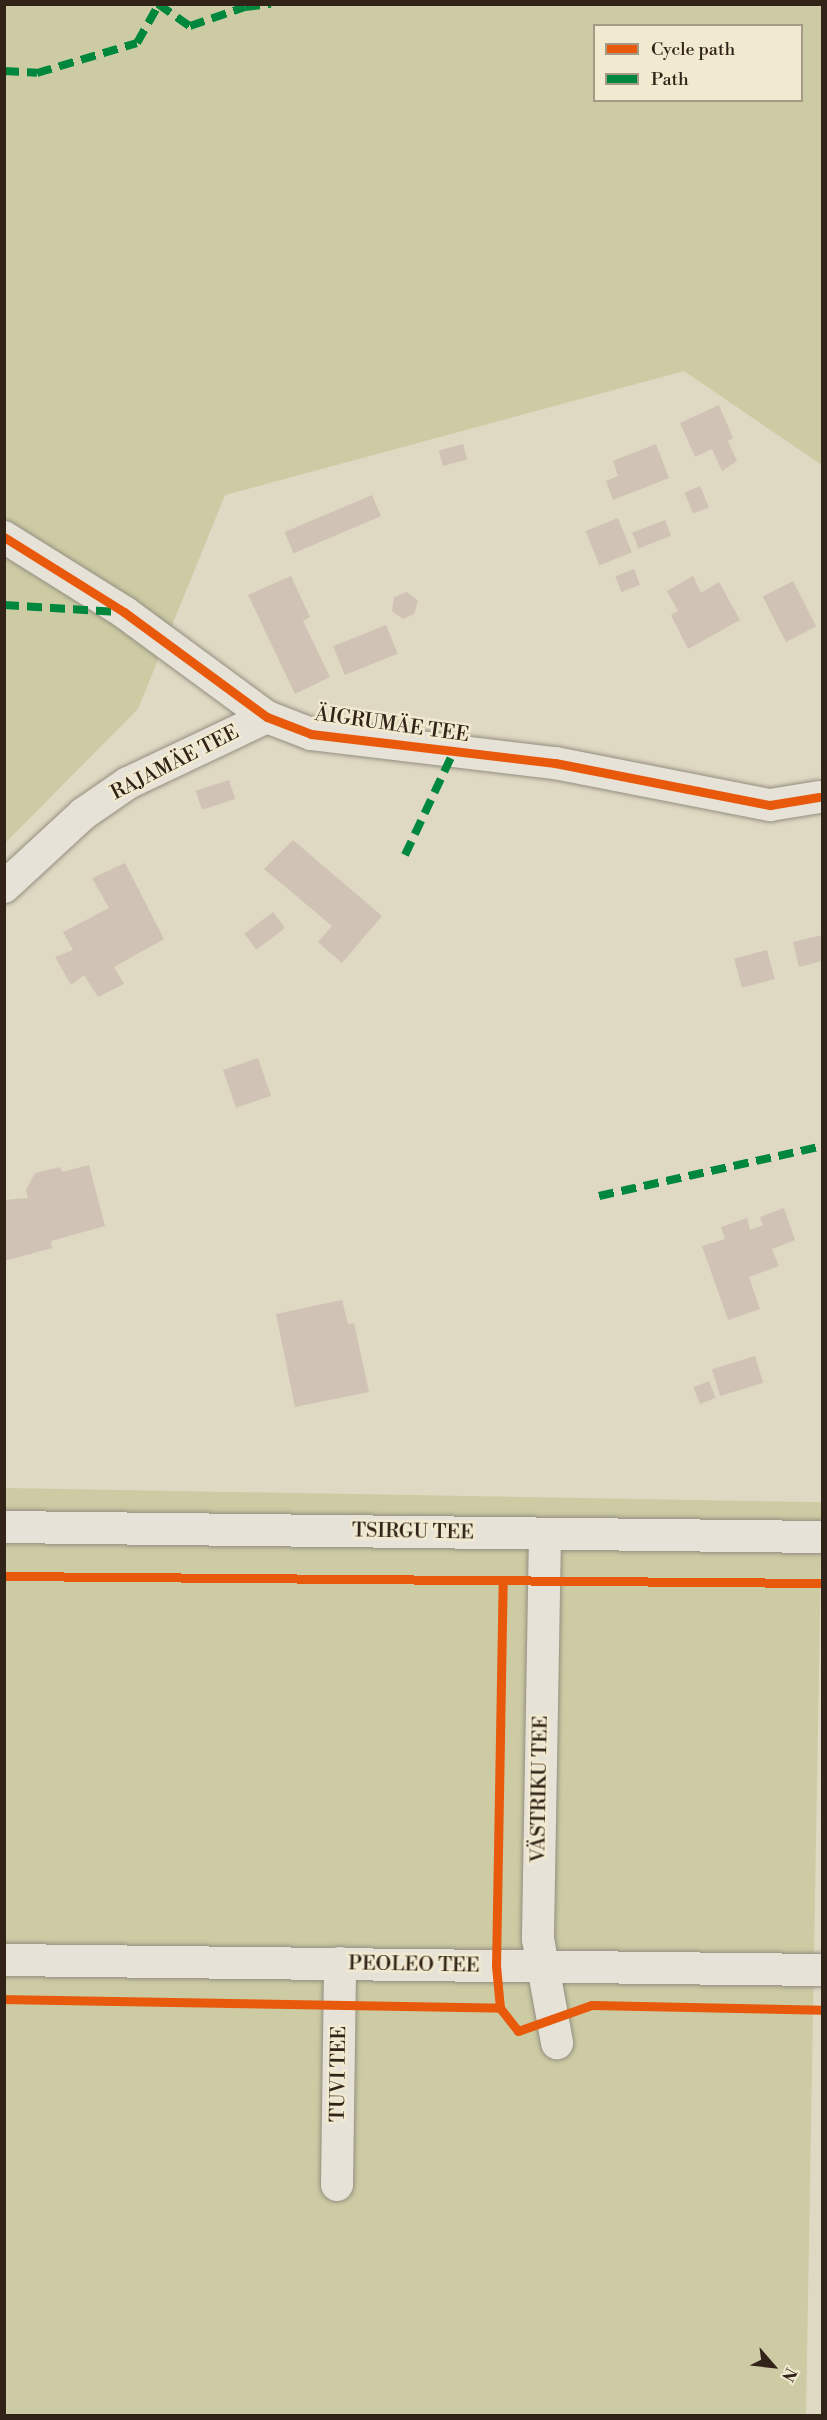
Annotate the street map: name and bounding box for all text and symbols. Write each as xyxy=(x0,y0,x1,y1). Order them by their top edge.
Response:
legend xyxy=(593,24,803,102)
text: Cycle path xyxy=(651,38,735,61)
text: Path xyxy=(651,68,689,91)
street label: ÄIGRUMÄE TEE xyxy=(313,702,471,748)
street label: RAJAMÄE TEE xyxy=(107,720,243,806)
street label: TSIRGU TEE xyxy=(352,1519,474,1545)
street label: VÄSTRIKU TEE xyxy=(527,1715,553,1863)
street label: PEOLEO TEE xyxy=(348,1952,480,1978)
street label: TUVI TEE xyxy=(326,2026,352,2122)
north arrow xyxy=(743,2336,803,2396)
text: N xyxy=(777,2364,801,2385)

